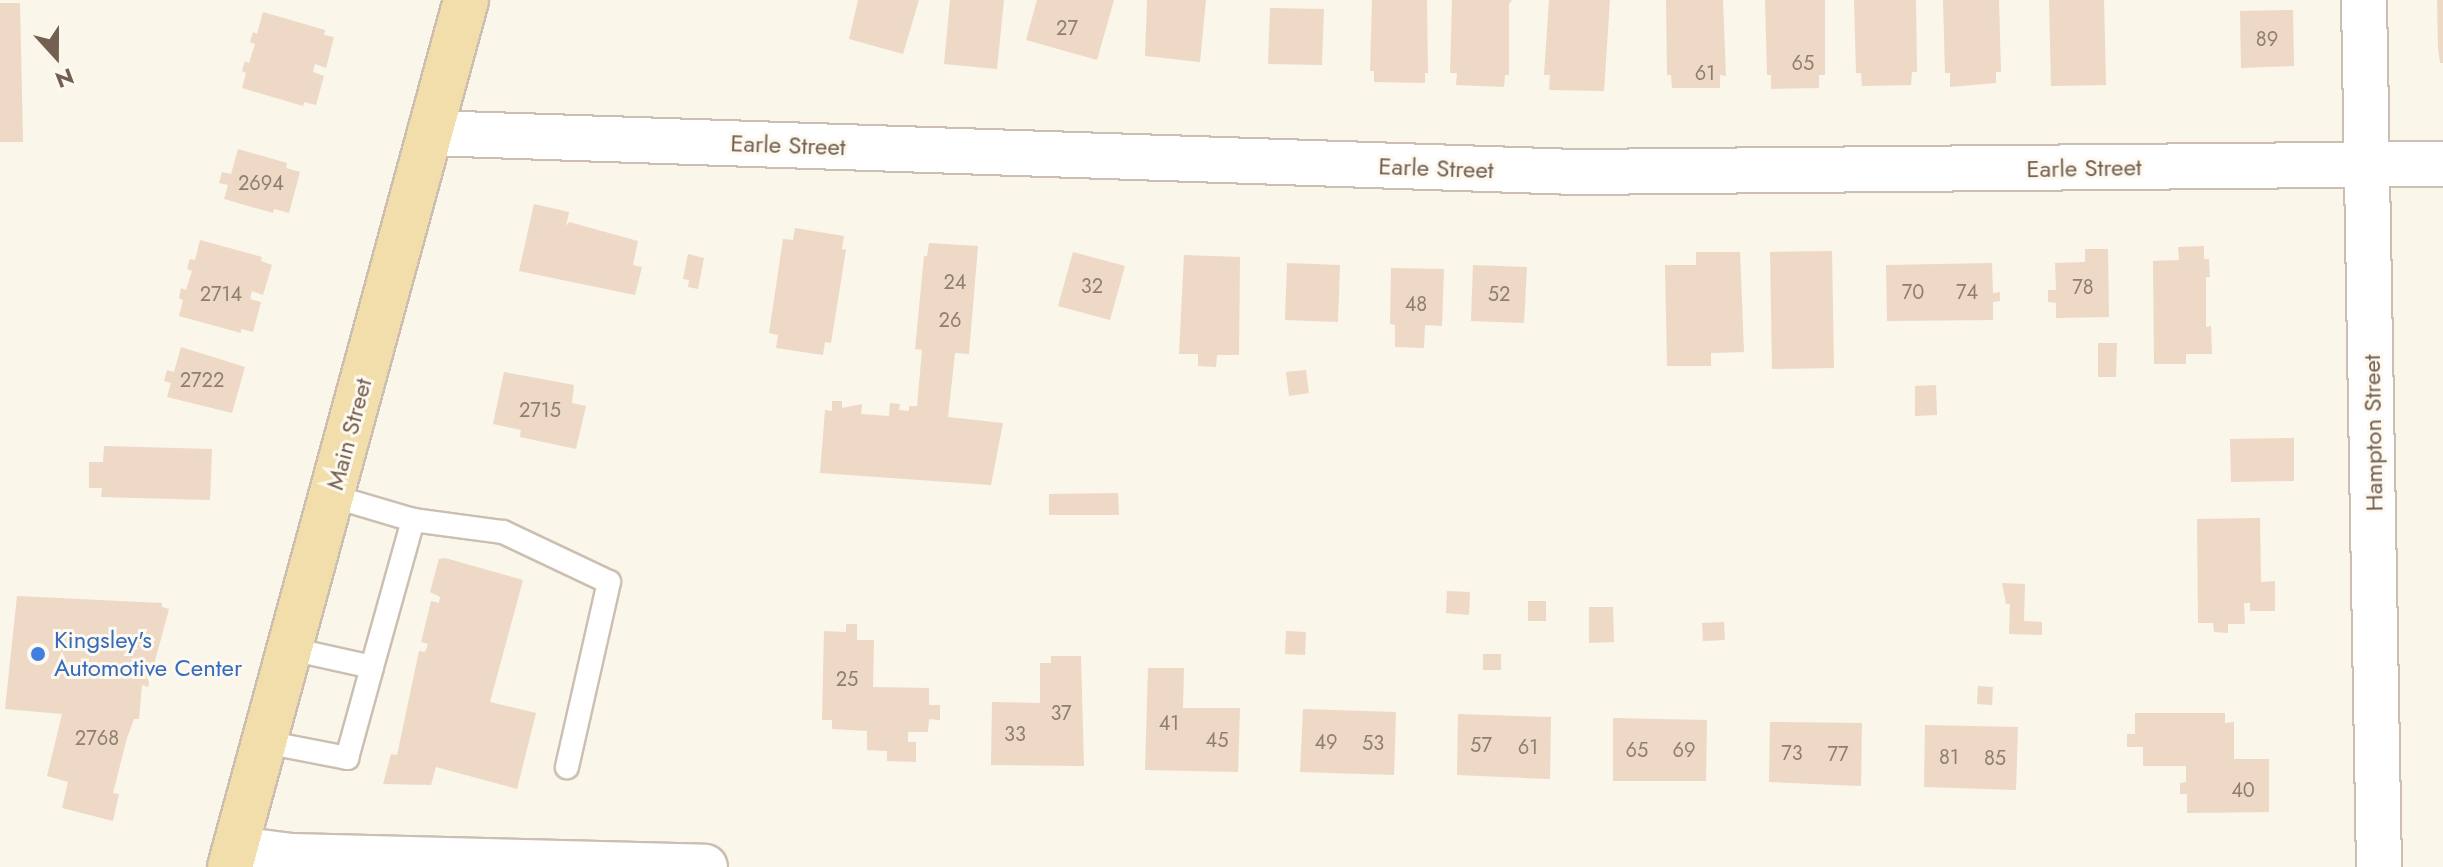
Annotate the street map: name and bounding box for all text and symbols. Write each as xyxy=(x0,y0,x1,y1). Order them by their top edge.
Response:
north arrow xyxy=(16,16,96,96)
house number: 27 xyxy=(1056,16,1078,40)
house number: 89 xyxy=(2256,27,2278,51)
house number: 65 xyxy=(1792,51,1814,75)
text: N xyxy=(51,60,78,96)
house number: 61 xyxy=(1695,61,1715,85)
street label: Earle Street xyxy=(730,129,846,161)
street label: Earle Street xyxy=(1378,152,1494,184)
street label: Earle Street xyxy=(2026,153,2142,183)
house number: 2694 xyxy=(238,171,284,195)
house number: 24 xyxy=(943,270,967,294)
house number: 32 xyxy=(1081,274,1103,298)
house number: 78 xyxy=(2072,275,2094,299)
house number: 70 xyxy=(1902,280,1924,304)
house number: 74 xyxy=(1956,280,1978,304)
house number: 2714 xyxy=(200,282,242,306)
house number: 52 xyxy=(1488,282,1510,306)
house number: 48 xyxy=(1405,292,1427,316)
house number: 26 xyxy=(939,308,961,332)
street label: Hampton Street xyxy=(2357,354,2389,512)
house number: 2722 xyxy=(180,368,224,392)
street label: Main Street xyxy=(320,375,378,493)
house number: 2715 xyxy=(519,398,561,422)
place label: Kingsley's Automotive Center xyxy=(54,626,242,682)
marker: Kingsley's Automotive Center xyxy=(29,645,47,663)
house number: 25 xyxy=(836,667,858,691)
house number: 37 xyxy=(1050,701,1072,725)
house number: 41 xyxy=(1159,711,1179,735)
house number: 33 xyxy=(1004,722,1026,746)
house number: 2768 xyxy=(75,726,119,750)
house number: 45 xyxy=(1206,728,1228,752)
house number: 49 xyxy=(1314,730,1338,754)
house number: 53 xyxy=(1362,731,1384,755)
house number: 57 xyxy=(1470,733,1492,757)
house number: 61 xyxy=(1518,735,1538,759)
house number: 65 xyxy=(1626,738,1648,762)
house number: 69 xyxy=(1672,738,1696,762)
house number: 73 xyxy=(1781,741,1803,765)
house number: 77 xyxy=(1828,742,1848,766)
house number: 81 xyxy=(1939,745,1959,769)
house number: 85 xyxy=(1984,746,2006,770)
house number: 40 xyxy=(2231,778,2255,802)

